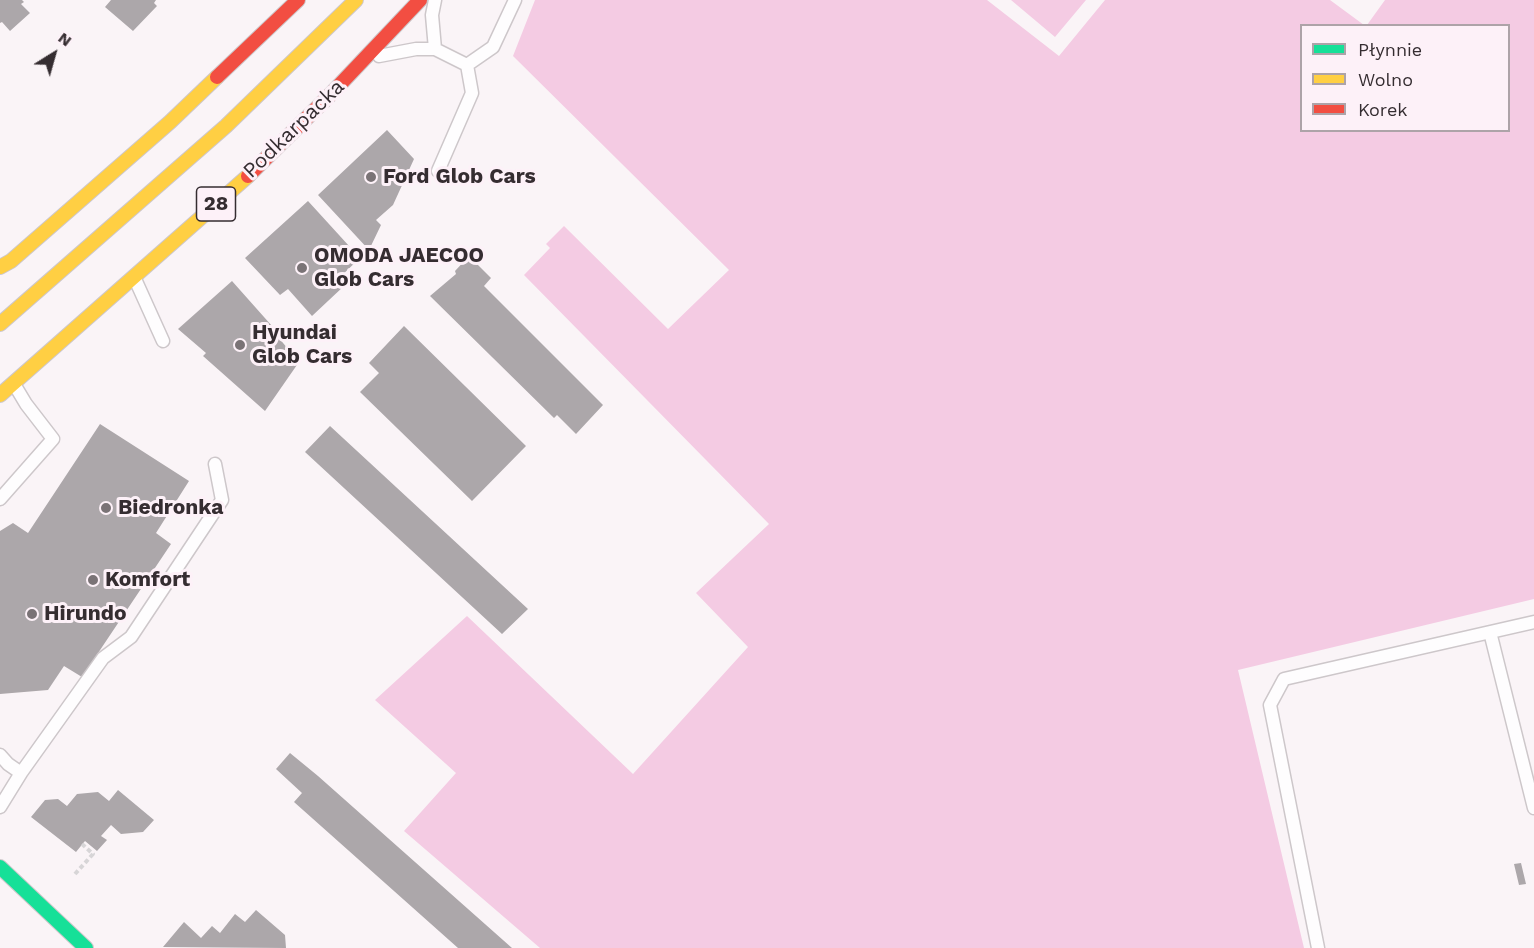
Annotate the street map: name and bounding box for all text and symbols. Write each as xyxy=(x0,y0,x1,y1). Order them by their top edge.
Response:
north arrow xyxy=(24,24,84,84)
legend xyxy=(1300,24,1510,132)
text: N xyxy=(55,28,76,50)
text: Płynnie xyxy=(1358,39,1422,60)
text: Wolno xyxy=(1358,69,1413,90)
street label: Podkarpacka xyxy=(238,74,350,184)
text: Korek xyxy=(1358,99,1408,120)
place label: Ford Glob Cars xyxy=(383,164,536,190)
marker: Ford Glob Cars xyxy=(364,170,378,184)
road number: 28 xyxy=(196,187,236,221)
place label: OMODA JAECOO Glob Cars xyxy=(314,243,484,293)
marker: OMODA JAECOO Glob Cars xyxy=(295,261,309,275)
place label: Hyundai Glob Cars xyxy=(252,320,352,370)
marker: Hyundai Glob Cars xyxy=(233,338,247,352)
place label: Biedronka xyxy=(118,495,223,521)
marker: Biedronka xyxy=(99,501,113,515)
place label: Komfort xyxy=(105,567,190,593)
marker: Komfort xyxy=(86,573,100,587)
place label: Hirundo xyxy=(44,601,126,627)
marker: Hirundo xyxy=(25,607,39,621)

